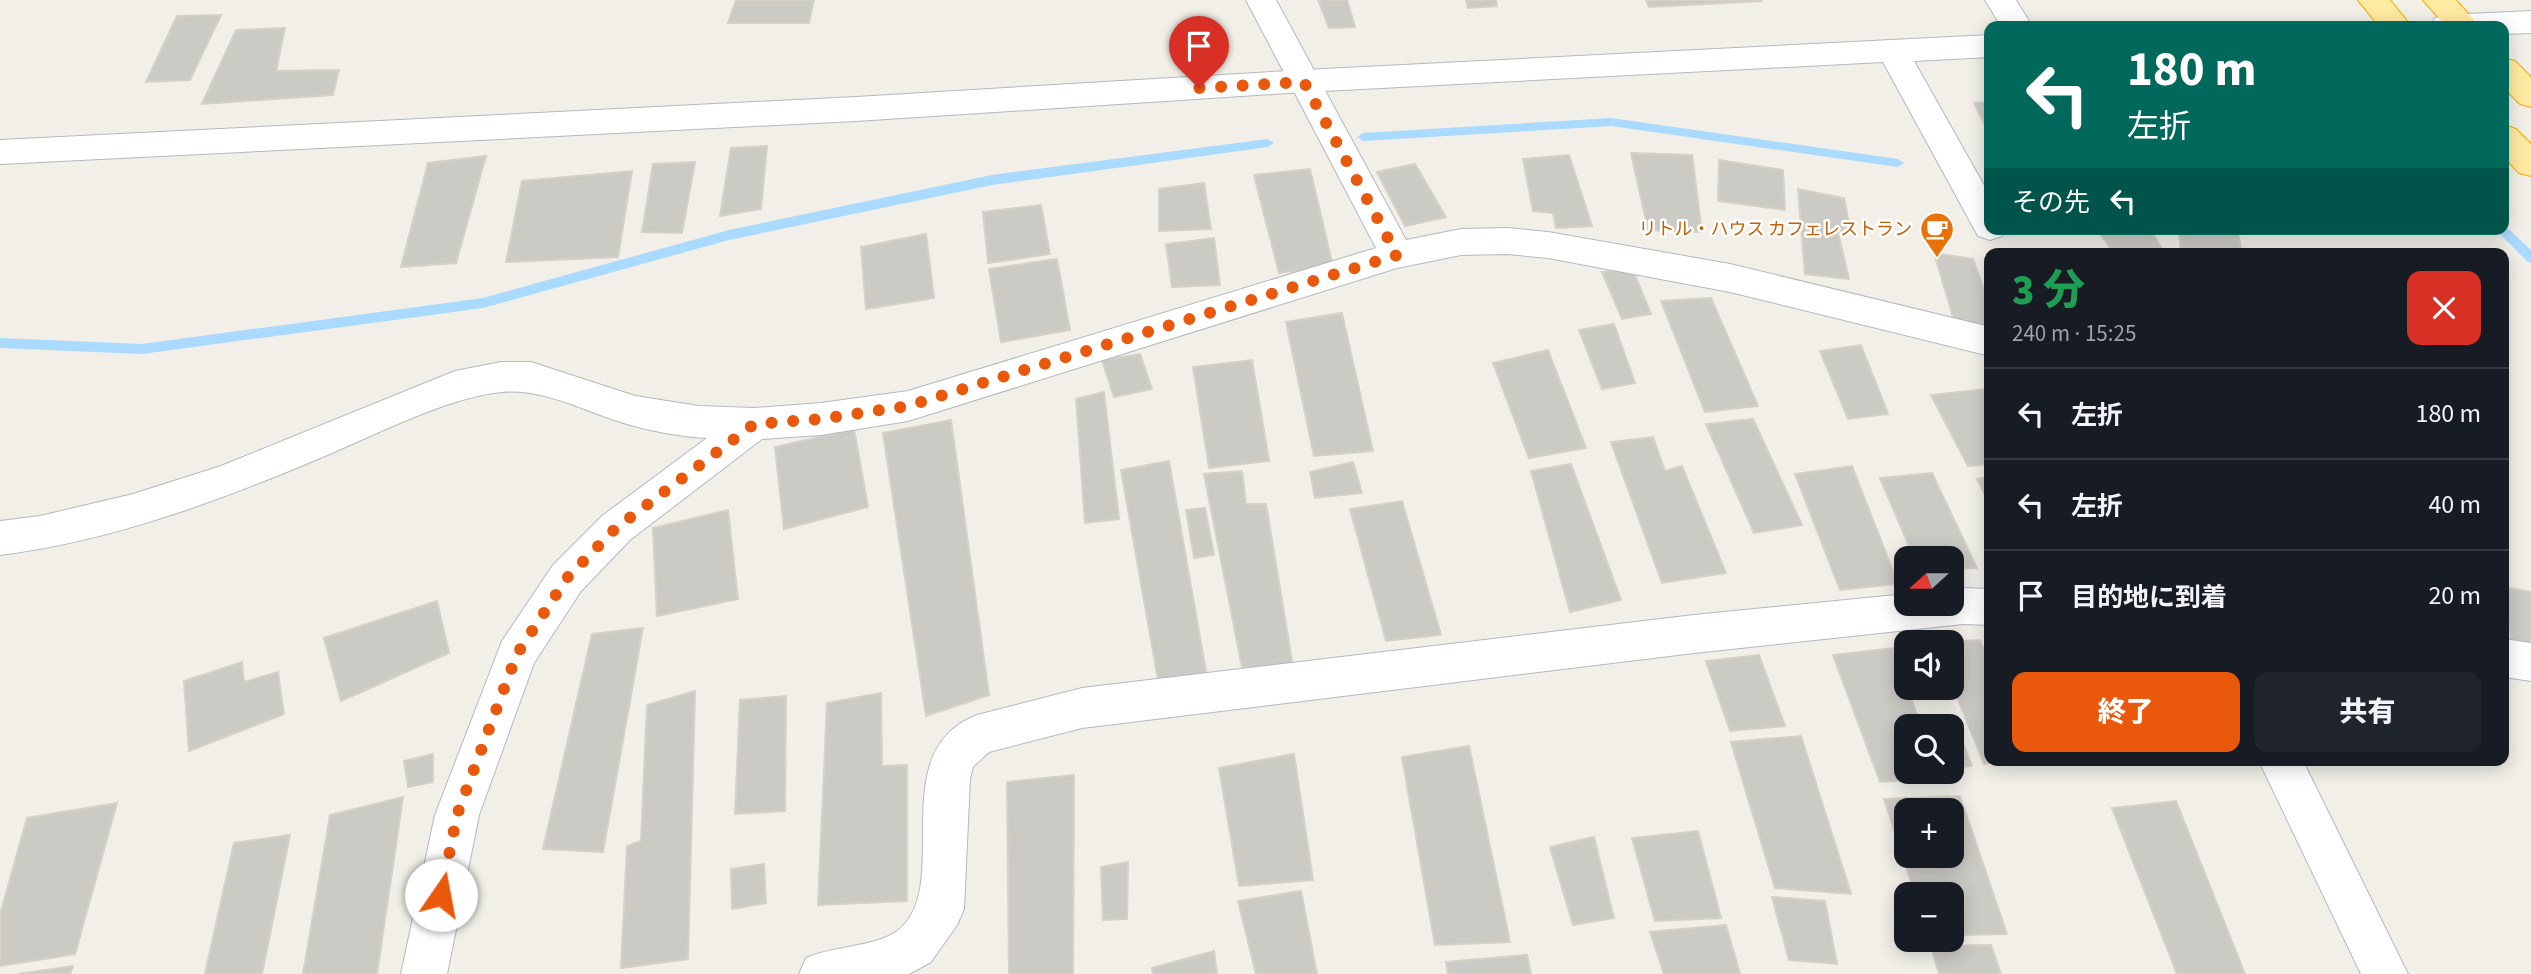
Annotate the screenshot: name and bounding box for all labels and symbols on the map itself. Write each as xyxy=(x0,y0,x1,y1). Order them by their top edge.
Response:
pin xyxy=(1169,16,1229,88)
cafe icon: リトル・ハウス カフェレストラン xyxy=(1918,210,1956,259)
place label: リトル・ハウス カフェレストラン xyxy=(1638,217,1912,242)
north arrow xyxy=(1894,546,1964,616)
position arrow xyxy=(404,858,478,932)

